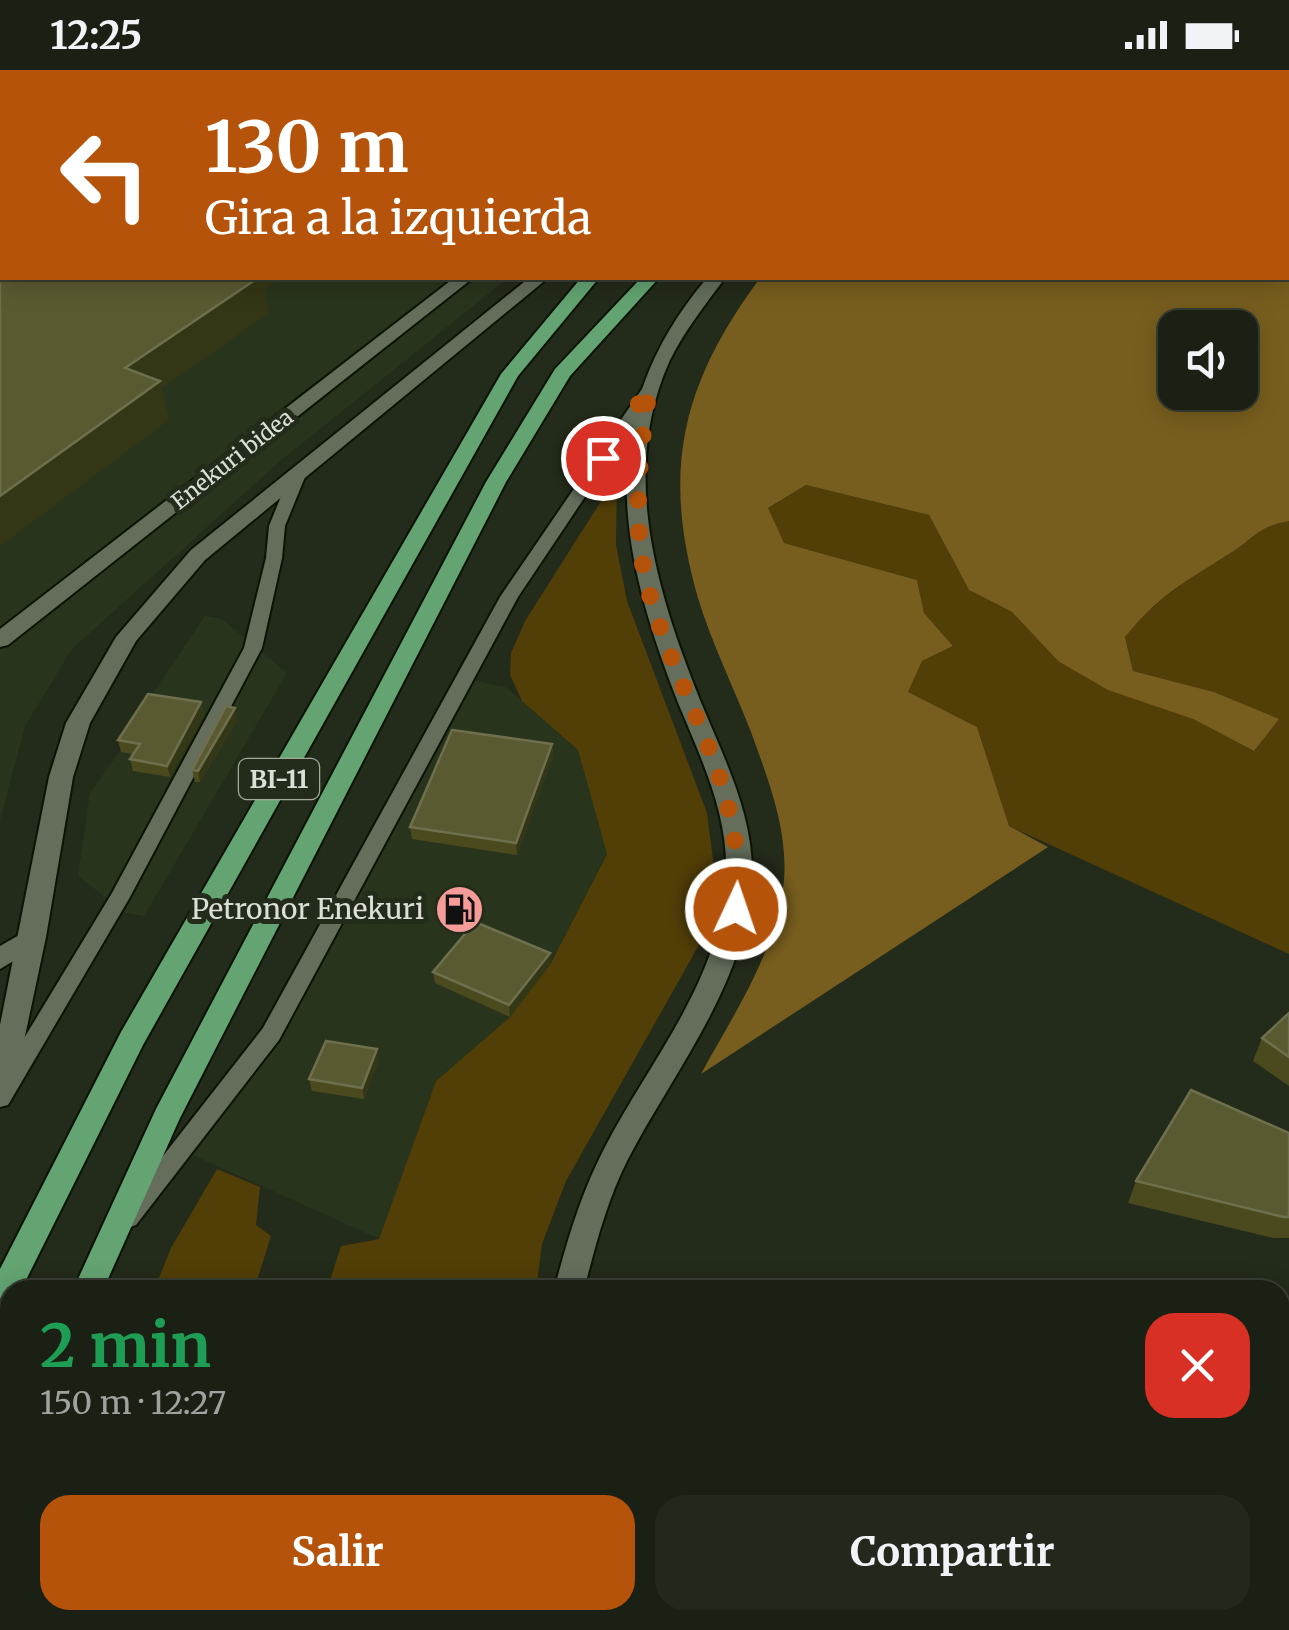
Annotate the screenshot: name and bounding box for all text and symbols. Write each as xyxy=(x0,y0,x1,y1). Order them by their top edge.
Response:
text: 12:25 xyxy=(50,12,142,59)
text: 130 m xyxy=(205,103,409,191)
icon: left xyxy=(40,110,170,240)
text: Gira a la izquierda xyxy=(205,190,592,246)
map controls xyxy=(1158,310,1258,410)
button: sound xyxy=(1158,310,1258,410)
street label: Enekuri bidea xyxy=(166,403,299,515)
pin xyxy=(561,416,646,501)
icon: arrive xyxy=(576,431,631,486)
road number: BI-11 xyxy=(239,759,319,799)
position arrow xyxy=(684,857,788,961)
fuel station icon: Petronor Enekuri xyxy=(433,883,485,935)
place label: Petronor Enekuri xyxy=(191,891,424,927)
text: 2 min xyxy=(40,1308,211,1383)
button: close xyxy=(1145,1313,1250,1418)
text: 150 m · 12:27 xyxy=(40,1383,226,1423)
button: Salir xyxy=(40,1495,635,1610)
button: Compartir xyxy=(655,1495,1250,1610)

